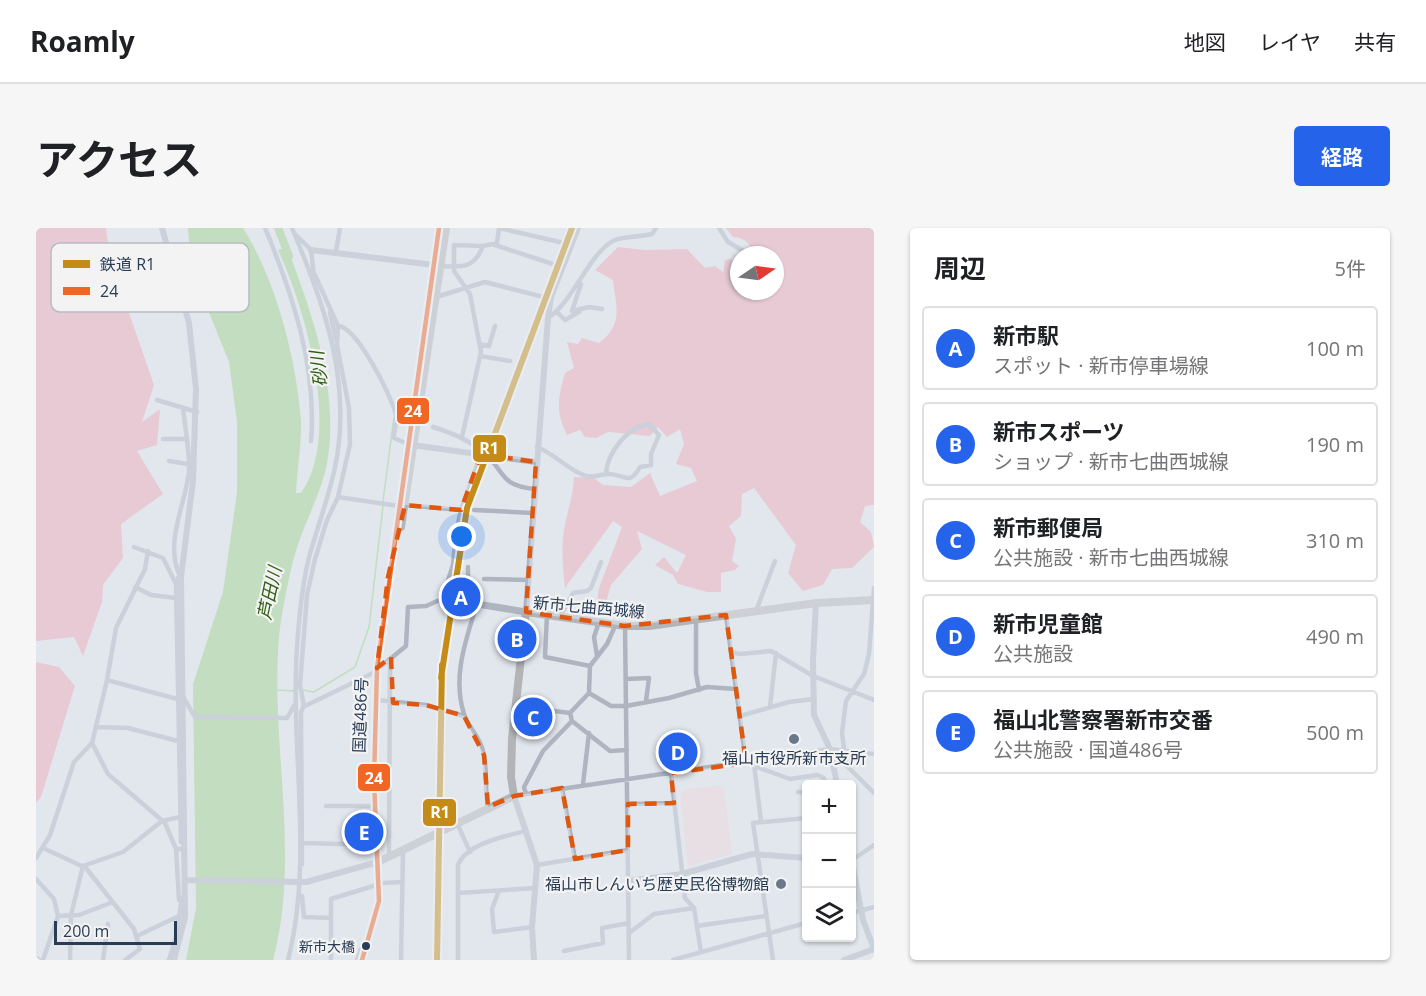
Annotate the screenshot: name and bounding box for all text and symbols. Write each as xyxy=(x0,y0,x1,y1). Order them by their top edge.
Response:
text: Roamly xyxy=(30,22,135,60)
text: 地図 xyxy=(1184,28,1226,56)
text: レイヤ xyxy=(1259,28,1321,56)
text: 共有 xyxy=(1354,28,1396,56)
button: 経路 xyxy=(1294,126,1390,186)
text: アクセス xyxy=(36,130,202,187)
legend xyxy=(51,243,249,312)
north arrow xyxy=(730,246,784,300)
text: 周辺 xyxy=(934,250,986,286)
text: 鉄道 R1 xyxy=(100,253,155,275)
text: 5件 xyxy=(1335,255,1366,282)
text: 24 xyxy=(100,280,118,302)
text: 新市駅 xyxy=(993,320,1059,350)
text: A xyxy=(949,335,962,362)
text: 100 m xyxy=(1306,335,1364,362)
water label: 砂川 xyxy=(304,348,332,388)
text: スポット · 新市停車場線 xyxy=(993,352,1209,379)
line badge: 24 xyxy=(396,397,430,425)
text: 24 xyxy=(404,400,422,422)
text: 新市スポーツ xyxy=(993,416,1125,446)
text: B xyxy=(949,431,962,458)
text: 190 m xyxy=(1306,431,1364,458)
line badge: R1 xyxy=(472,434,507,463)
text: R1 xyxy=(479,437,499,459)
text: ショップ · 新市七曲西城線 xyxy=(993,448,1229,475)
text: 新市郵便局 xyxy=(993,512,1103,542)
your location xyxy=(447,522,476,551)
text: C xyxy=(949,527,962,554)
text: 310 m xyxy=(1306,527,1364,554)
text: 公共施設 · 新市七曲西城線 xyxy=(993,544,1229,571)
water label: 芦田川 xyxy=(252,562,287,622)
pin: A xyxy=(442,574,480,620)
street label: 新市七曲西城線 xyxy=(532,591,646,623)
text: 新市児童館 xyxy=(993,608,1103,638)
pin: B xyxy=(498,616,536,662)
text: D xyxy=(948,623,963,650)
text: 490 m xyxy=(1306,623,1364,650)
text: 公共施設 xyxy=(993,640,1073,667)
street label: 国道486号 xyxy=(348,677,372,753)
pin: C xyxy=(514,694,552,740)
text: 福山北警察署新市交番 xyxy=(993,704,1213,734)
text: E xyxy=(950,719,961,746)
text: 500 m xyxy=(1306,719,1364,746)
pin: D xyxy=(658,730,698,774)
marker: 福山市役所新市支所 xyxy=(787,732,801,746)
text: 公共施設 · 国道486号 xyxy=(993,736,1183,763)
place label: 福山市役所新市支所 xyxy=(722,747,866,769)
line badge: 24 xyxy=(357,763,391,792)
text: 24 xyxy=(365,767,383,789)
map controls xyxy=(802,780,856,942)
button: + xyxy=(802,780,856,834)
line badge: R1 xyxy=(422,798,457,827)
text: R1 xyxy=(430,801,450,823)
pin: E xyxy=(344,810,384,854)
button: − xyxy=(802,834,856,888)
place label: 福山市しんいち歴史民俗博物館 xyxy=(545,873,769,895)
marker: 福山市しんいち歴史民俗博物館 xyxy=(774,877,788,891)
button: layers xyxy=(802,888,856,942)
scale bar xyxy=(54,918,177,946)
text: 200 m xyxy=(63,920,109,942)
place label: 新市大橋 xyxy=(299,937,355,956)
marker: 新市大橋 xyxy=(360,940,372,952)

